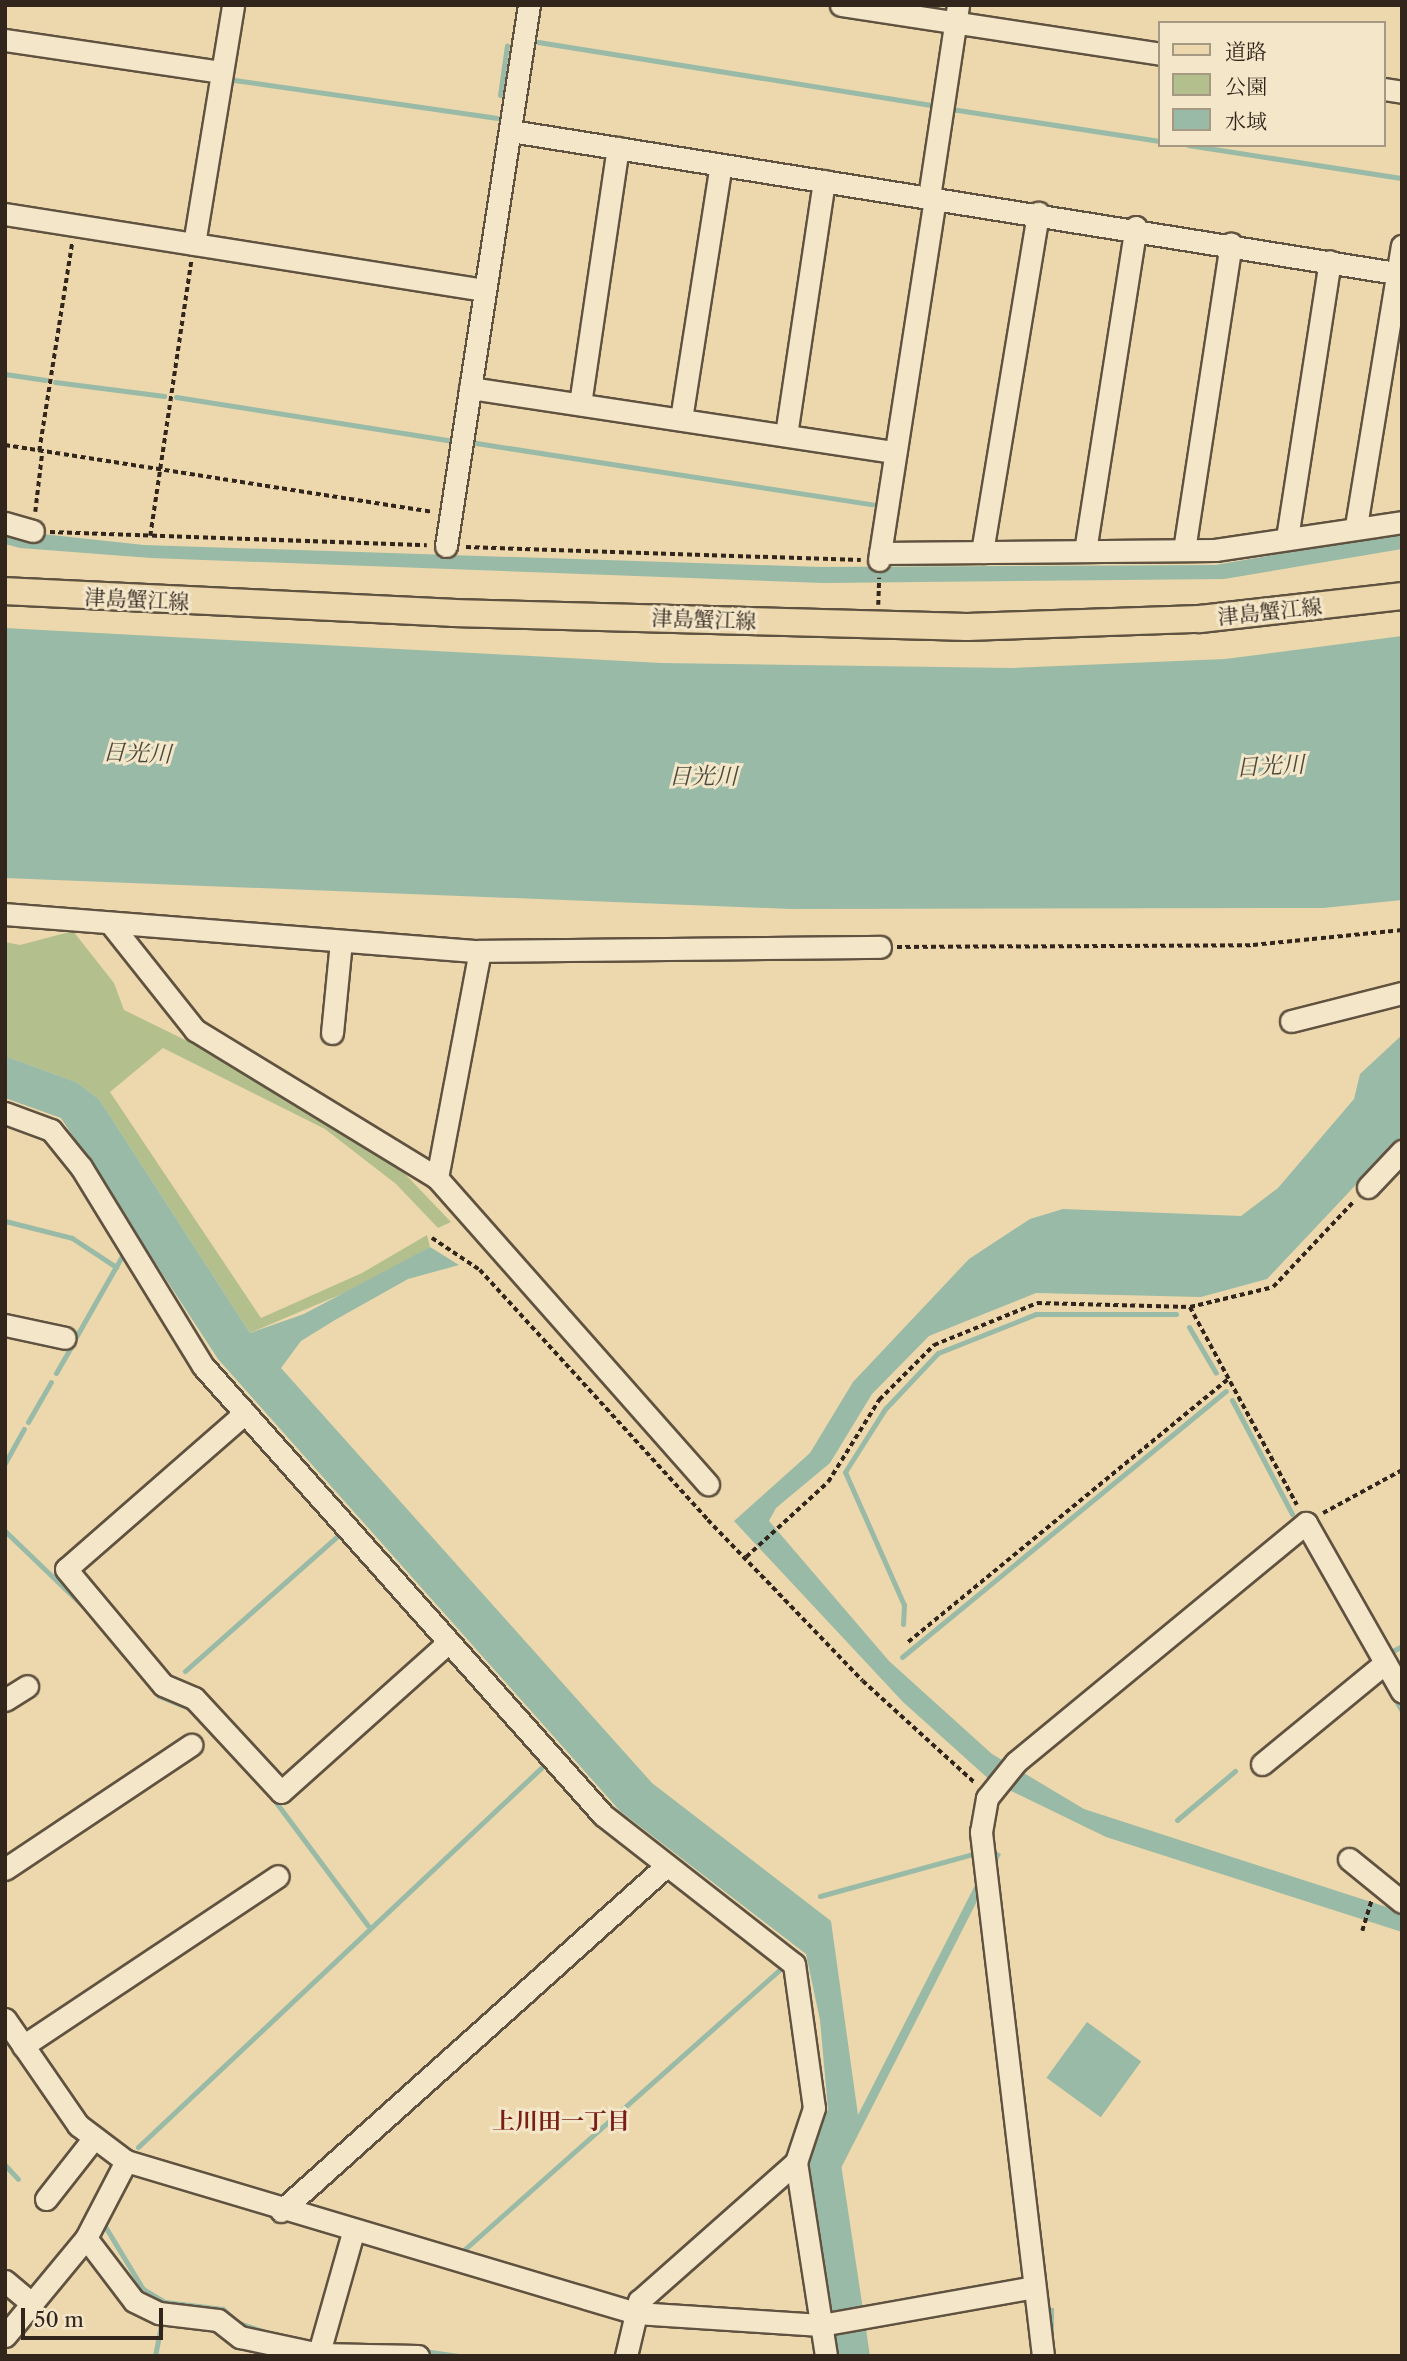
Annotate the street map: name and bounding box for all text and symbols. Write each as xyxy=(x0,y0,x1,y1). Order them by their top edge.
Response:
legend xyxy=(1158,21,1386,147)
text: 道路 xyxy=(1225,39,1267,64)
text: 公園 xyxy=(1225,74,1267,99)
text: 水域 xyxy=(1225,109,1267,134)
street label: 津島蟹江線 xyxy=(84,585,190,615)
street label: 津島蟹江線 xyxy=(1216,594,1324,630)
street label: 津島蟹江線 xyxy=(651,606,757,634)
water label: 日光川 xyxy=(102,738,172,768)
water label: 日光川 xyxy=(1235,750,1305,782)
water label: 日光川 xyxy=(669,762,737,790)
district label: 上川田一丁目 xyxy=(492,2107,630,2135)
scale bar xyxy=(24,2294,166,2338)
text: 50 m xyxy=(34,2307,84,2332)

